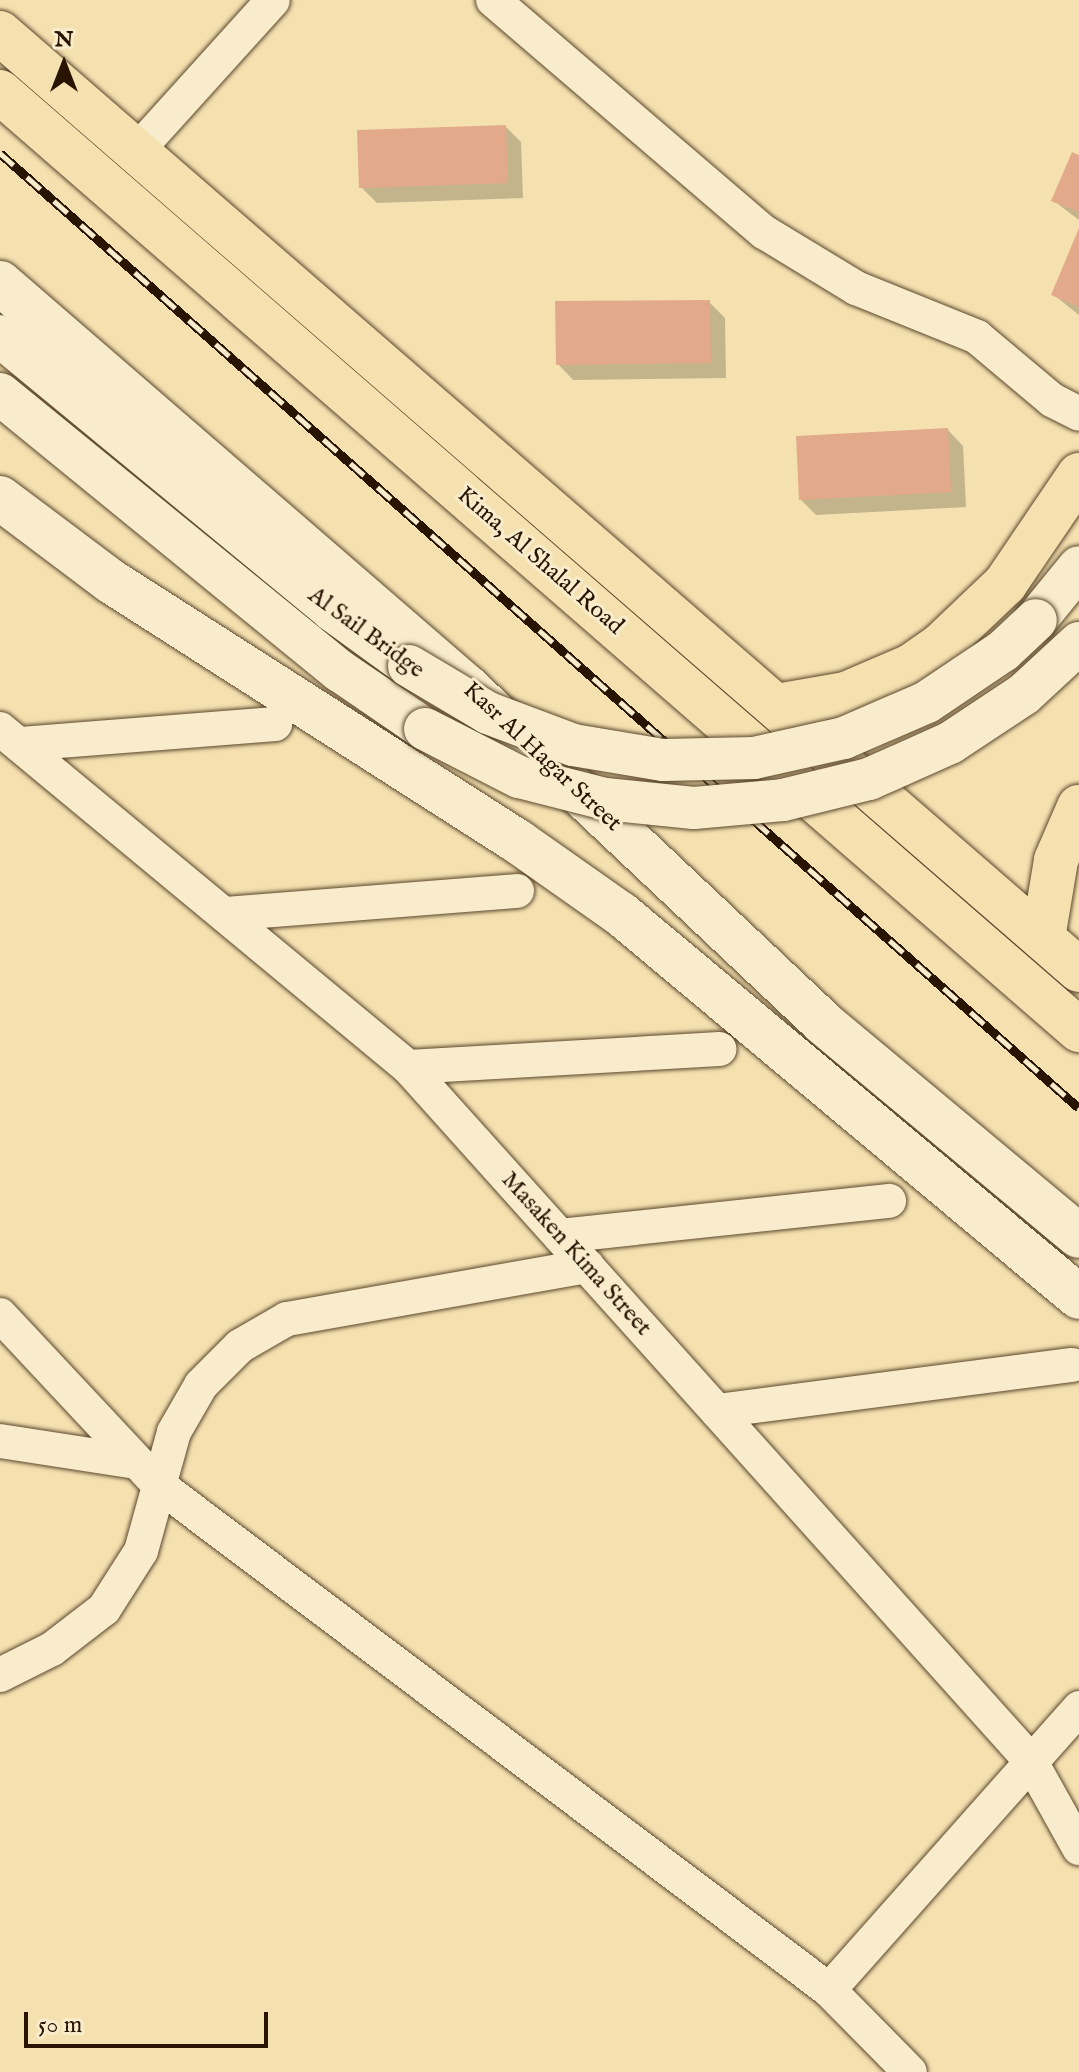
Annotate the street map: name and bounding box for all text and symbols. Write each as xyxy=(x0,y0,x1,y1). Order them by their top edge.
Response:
north arrow xyxy=(24,24,104,104)
text: N xyxy=(54,26,74,54)
street label: Kima, Al Shalal Road xyxy=(451,481,629,641)
street label: Al Sail Bridge xyxy=(302,581,430,685)
street label: Kasr Al Hagar Street xyxy=(457,676,627,838)
street label: Masaken Kima Street xyxy=(495,1166,657,1342)
scale bar xyxy=(28,1996,272,2046)
text: 50 m xyxy=(38,2010,82,2041)

